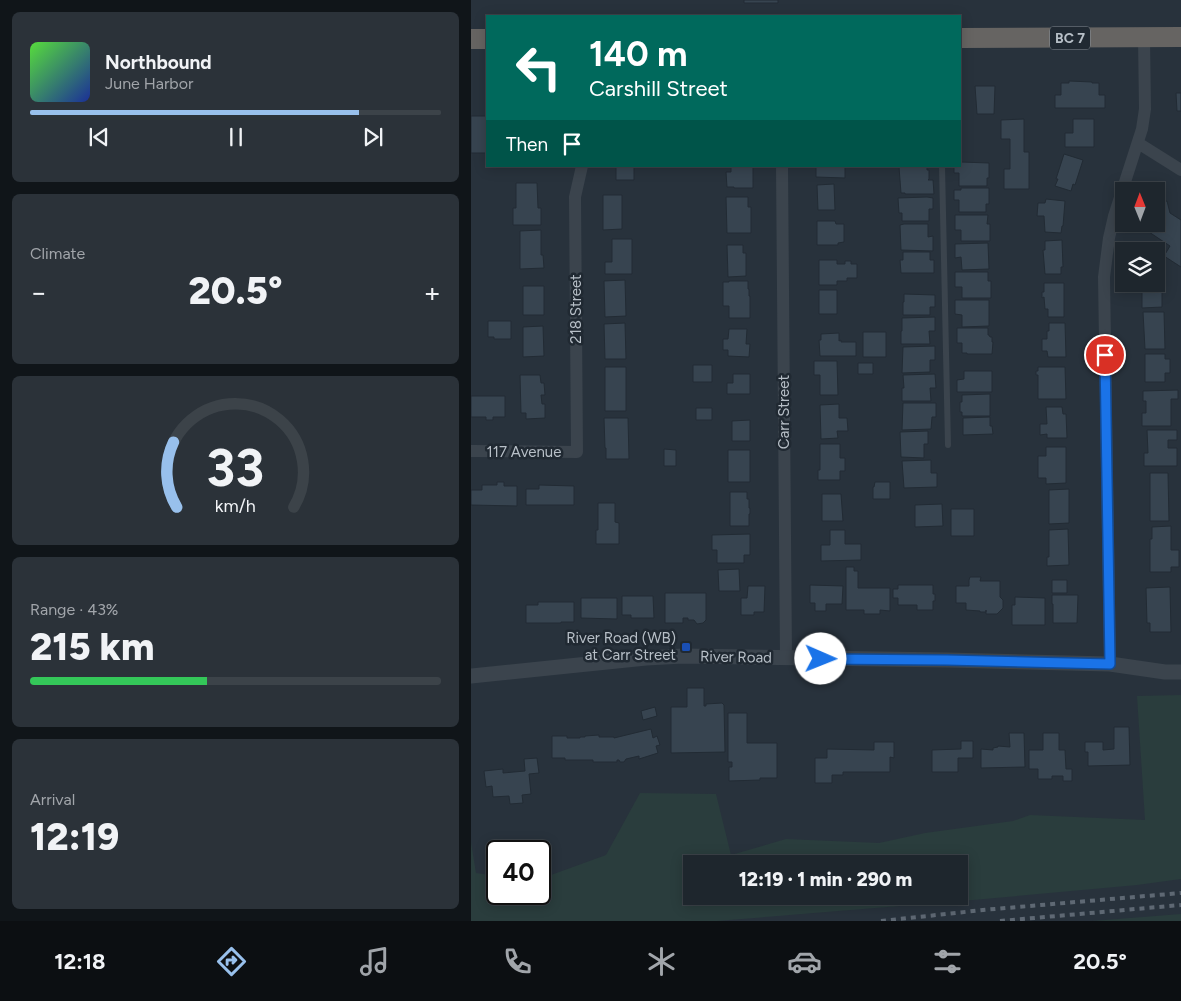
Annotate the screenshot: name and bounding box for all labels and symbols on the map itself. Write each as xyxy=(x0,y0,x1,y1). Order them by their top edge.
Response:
road number: BC 7 xyxy=(1050,26,1090,49)
north arrow xyxy=(1115,182,1165,232)
street label: 218 Street xyxy=(567,274,585,344)
pin xyxy=(1084,334,1126,376)
street label: Carr Street xyxy=(775,375,793,449)
street label: 117 Avenue xyxy=(487,443,561,461)
place label: River Road (WB) at Carr Street xyxy=(566,629,676,664)
position arrow xyxy=(794,632,846,684)
marker: River Road (WB) at Carr Street xyxy=(680,641,692,653)
street label: River Road xyxy=(700,647,772,667)
speed limit sign: 40 xyxy=(486,840,551,905)

